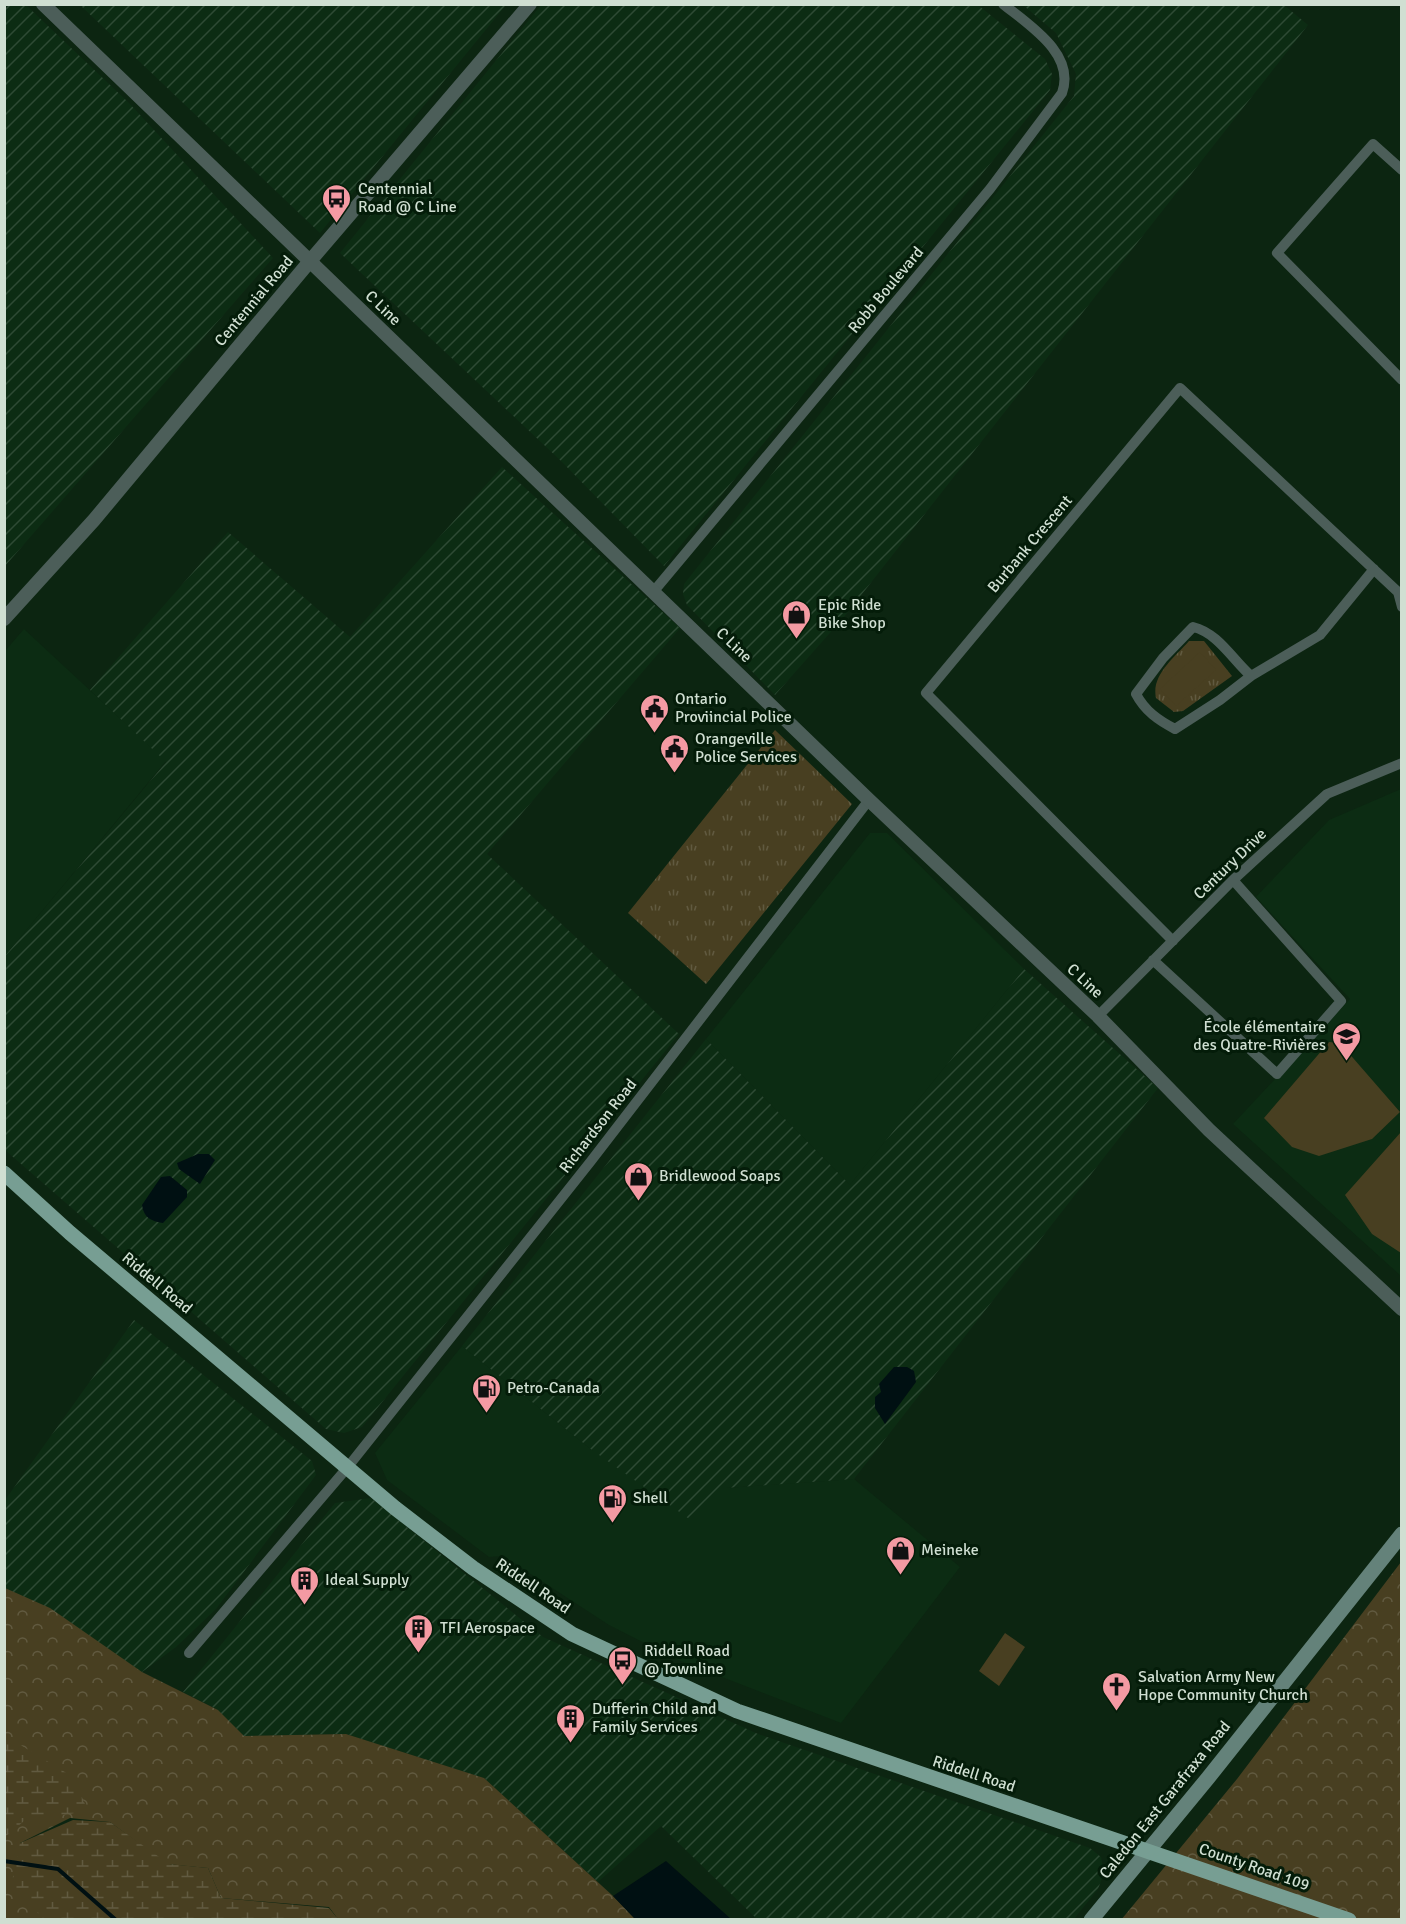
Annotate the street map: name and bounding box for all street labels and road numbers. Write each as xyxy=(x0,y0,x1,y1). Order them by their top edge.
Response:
street label: Robb Boulevard xyxy=(844,243,928,337)
street label: Centennial Road xyxy=(210,252,298,350)
street label: C Line xyxy=(361,286,405,330)
street label: Burbank Crescent xyxy=(983,491,1077,597)
street label: C Line xyxy=(712,623,756,667)
street label: Century Drive xyxy=(1189,824,1271,904)
street label: C Line xyxy=(1063,959,1107,1003)
street label: Richardson Road xyxy=(555,1075,641,1177)
street label: Riddell Road xyxy=(118,1248,196,1318)
street label: Riddell Road xyxy=(492,1554,574,1618)
street label: Caledon East Garafraxa Road xyxy=(1095,1717,1235,1883)
street label: Riddell Road xyxy=(930,1751,1018,1797)
street label: County Road 109 xyxy=(1196,1839,1312,1895)

